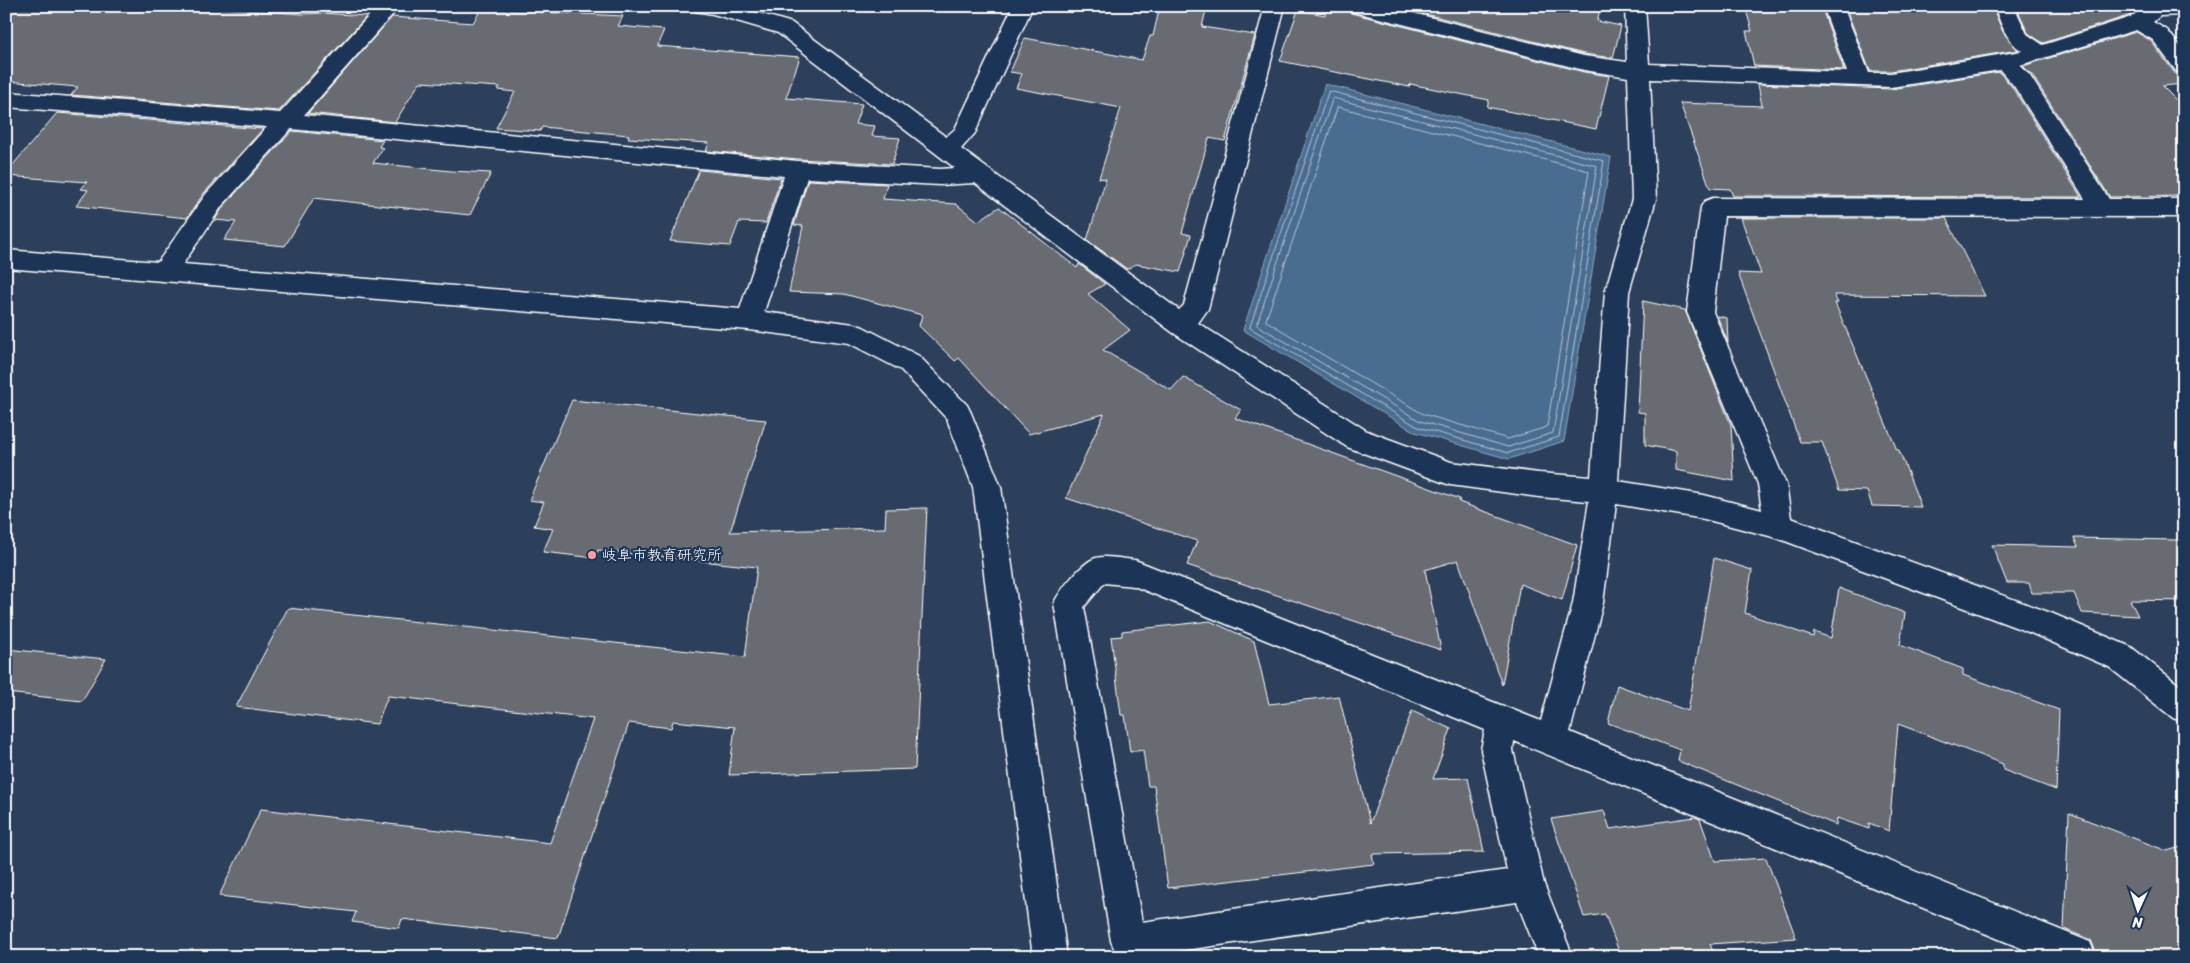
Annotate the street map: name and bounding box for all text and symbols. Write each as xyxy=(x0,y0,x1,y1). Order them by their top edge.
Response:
place label: 岐阜市教育研究所 xyxy=(602,542,722,568)
marker: 岐阜市教育研究所 xyxy=(586,549,598,561)
north arrow xyxy=(2112,886,2162,936)
text: N xyxy=(2132,910,2144,935)

